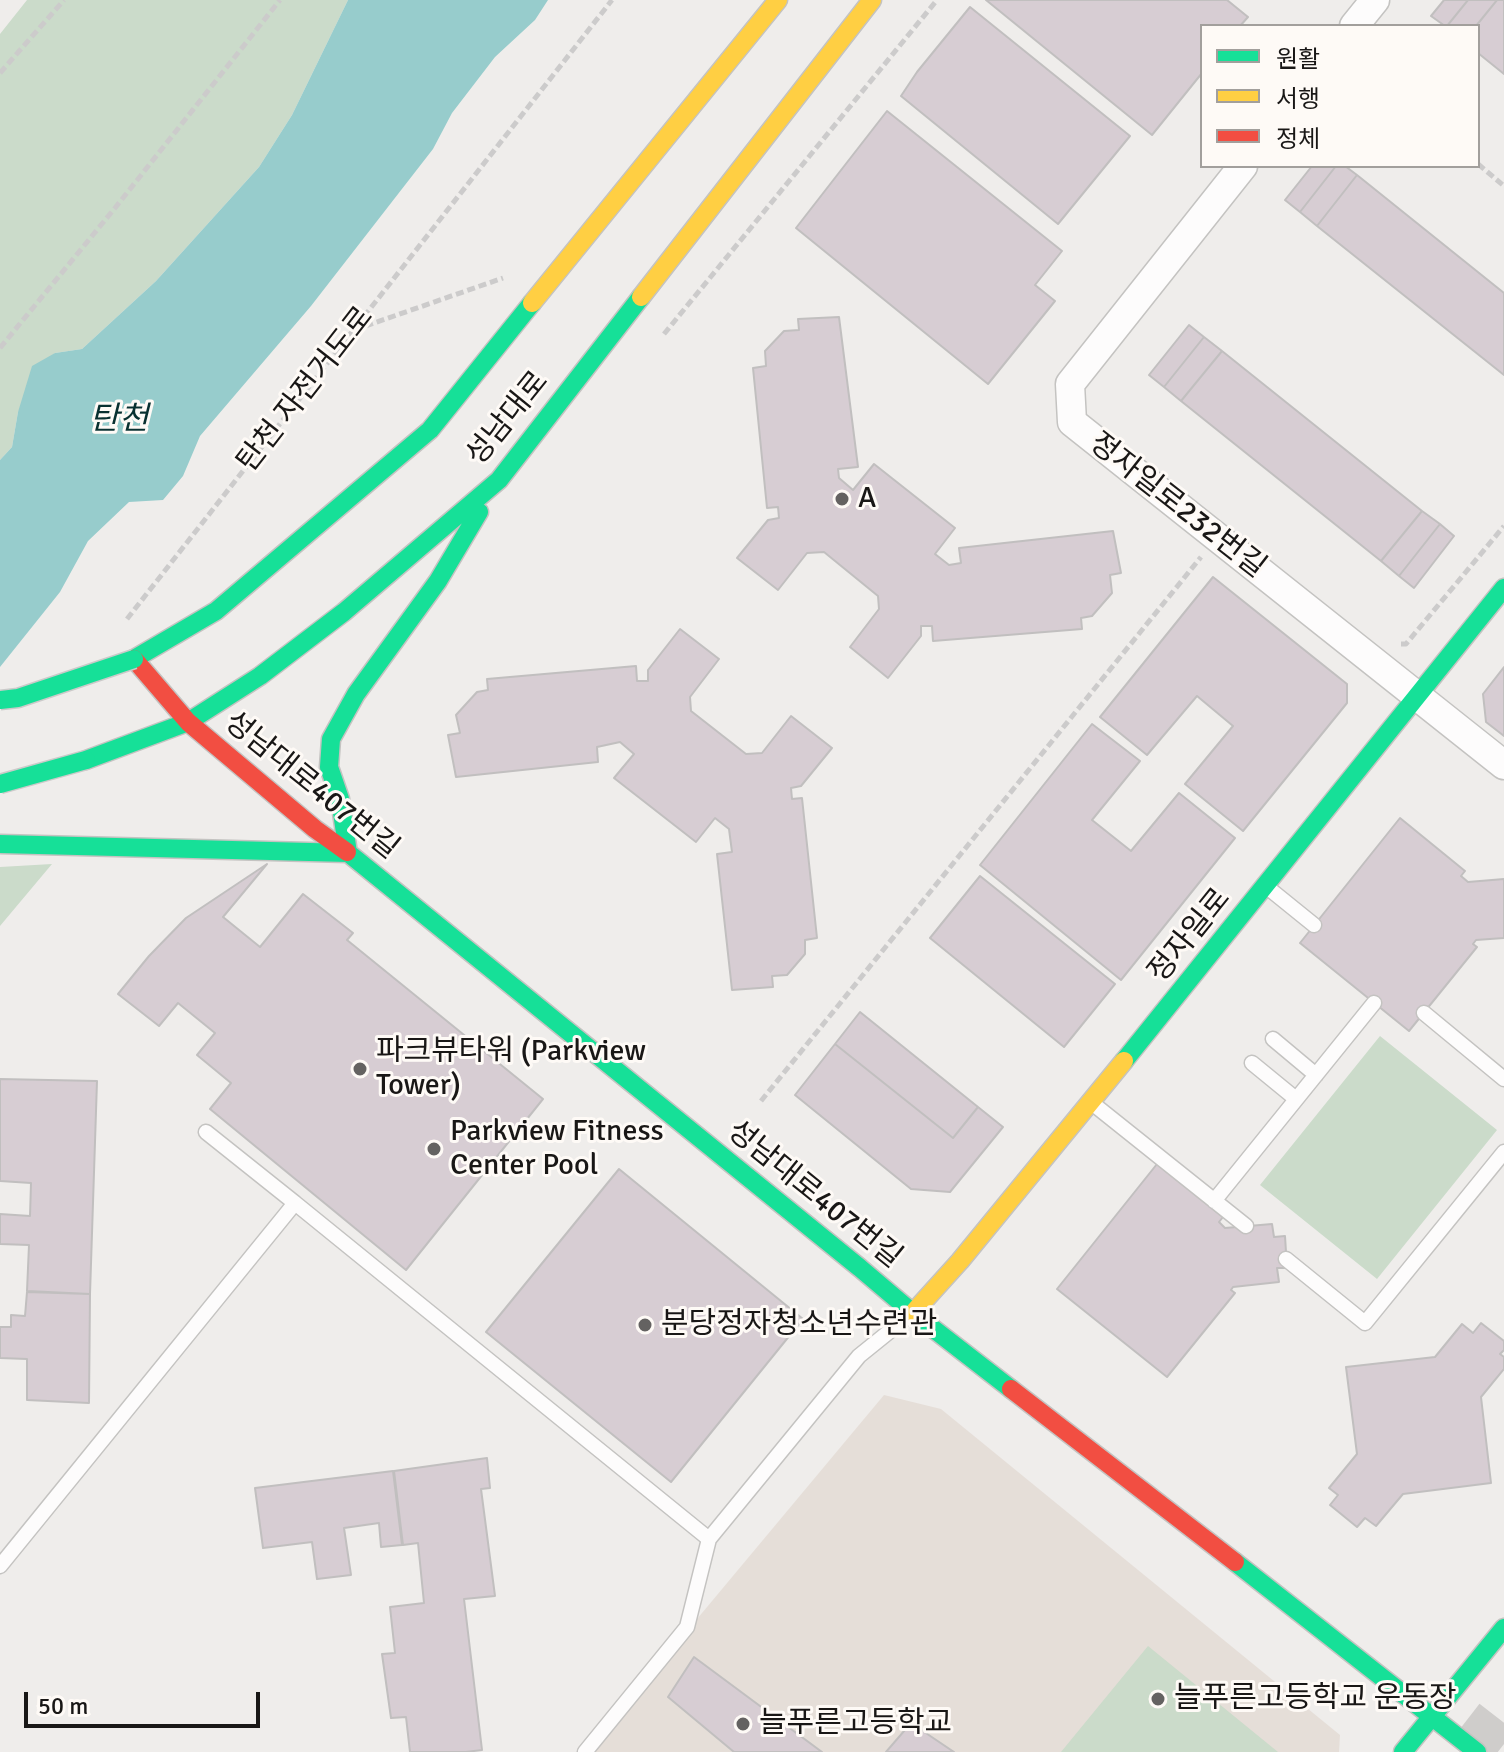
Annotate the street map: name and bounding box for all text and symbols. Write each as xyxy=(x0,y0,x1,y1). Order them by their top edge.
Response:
legend xyxy=(1200,24,1480,168)
text: 원활 xyxy=(1276,44,1320,74)
text: 서행 xyxy=(1276,84,1320,114)
text: 정체 xyxy=(1276,124,1320,154)
street label: 탄천 자전거도로 xyxy=(230,300,382,480)
street label: 성남대로 xyxy=(459,365,557,473)
water label: 탄천 xyxy=(90,402,148,440)
street label: 정자일로232번길 xyxy=(1082,426,1272,586)
place label: A xyxy=(858,481,876,517)
marker: A xyxy=(833,490,851,508)
street label: 성남대로407번길 xyxy=(216,705,406,867)
street label: 정자일로 xyxy=(1141,882,1239,990)
place label: 파크뷰타워 (Parkview Tower) xyxy=(376,1034,646,1104)
marker: 파크뷰타워 (Parkview Tower) xyxy=(351,1060,369,1078)
place label: Parkview Fitness Center Pool xyxy=(450,1114,664,1184)
street label: 성남대로407번길 xyxy=(719,1114,909,1276)
marker: Parkview Fitness Center Pool xyxy=(425,1140,443,1158)
place label: 분당정자청소년수련관 xyxy=(661,1307,937,1343)
marker: 분당정자청소년수련관 xyxy=(636,1316,654,1334)
scale bar xyxy=(28,1676,264,1726)
place label: 늘푸른고등학교 운동장 xyxy=(1174,1681,1457,1717)
marker: 늘푸른고등학교 운동장 xyxy=(1149,1690,1167,1708)
text: 50 m xyxy=(38,1691,88,1721)
place label: 늘푸른고등학교 xyxy=(759,1706,952,1742)
marker: 늘푸른고등학교 xyxy=(734,1715,752,1733)

